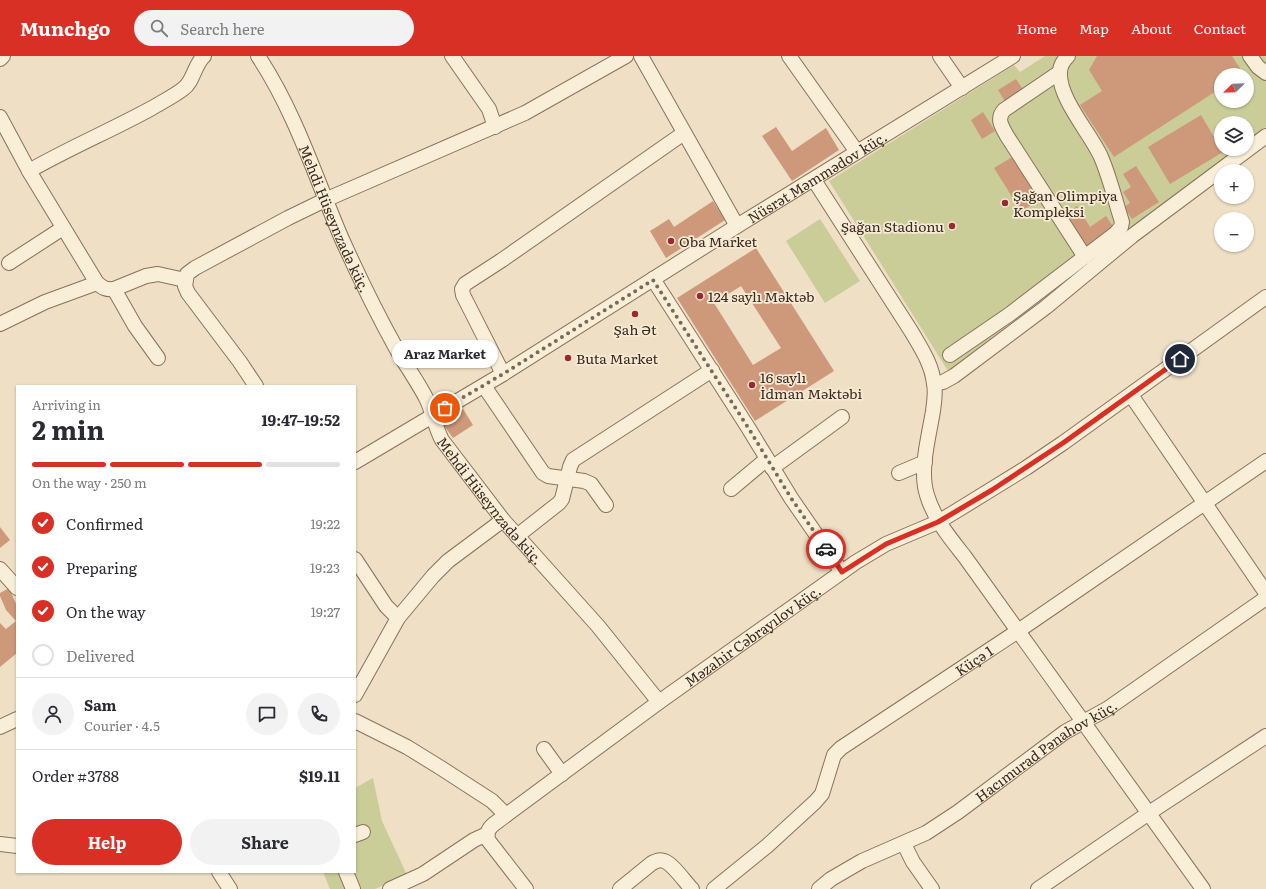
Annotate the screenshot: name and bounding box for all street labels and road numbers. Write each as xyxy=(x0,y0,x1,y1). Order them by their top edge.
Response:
street label: Nüsrət Məmmədov küç. xyxy=(743,126,890,227)
street label: Mehdi Hüseynzadə küç. xyxy=(295,141,375,296)
street label: Mehdi Hüseynzadə küç. xyxy=(433,432,548,569)
street label: Məzahir Cəbrayılov küç. xyxy=(680,580,825,691)
street label: Küçə 1 xyxy=(951,640,997,680)
street label: Hacımurad Pənahov küç. xyxy=(971,695,1121,806)

